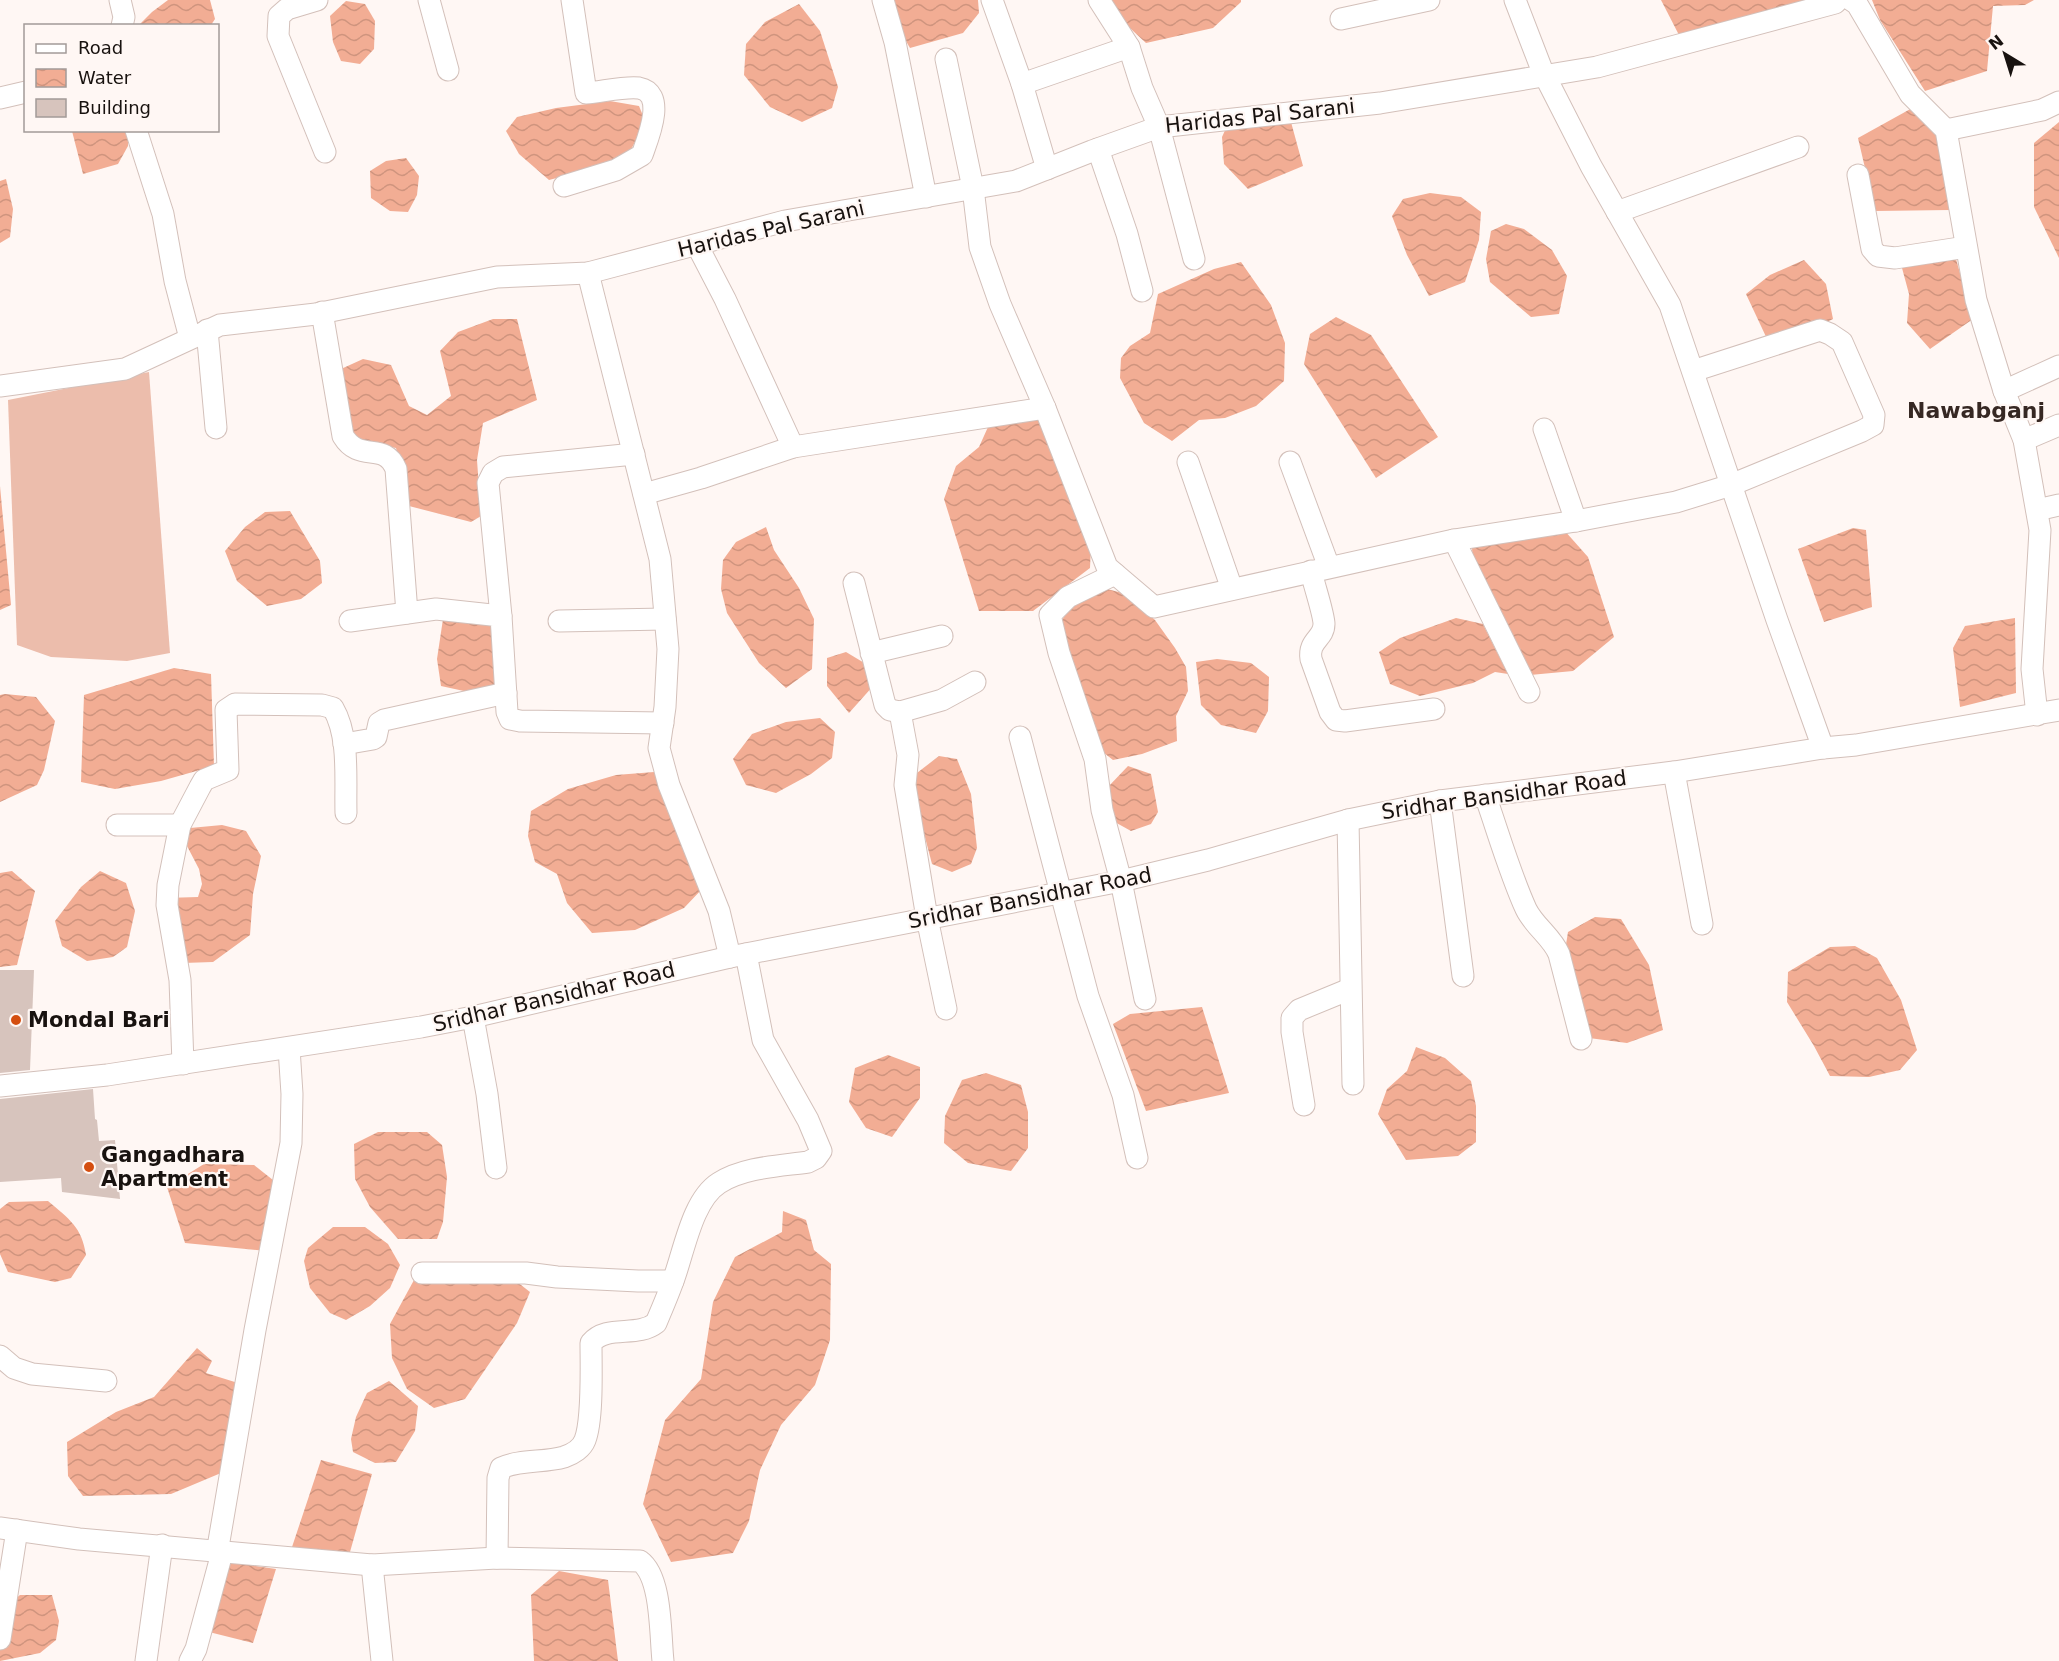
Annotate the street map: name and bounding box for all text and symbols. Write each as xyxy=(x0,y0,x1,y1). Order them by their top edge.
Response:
legend xyxy=(24,24,219,132)
north arrow xyxy=(1975,24,2035,84)
text: N xyxy=(1985,31,2007,54)
text: Road xyxy=(78,37,123,58)
text: Water xyxy=(78,67,132,88)
street label: Haridas Pal Sarani xyxy=(1164,94,1356,138)
text: Building xyxy=(78,97,151,118)
street label: Haridas Pal Sarani xyxy=(675,196,867,262)
district label: Nawabganj xyxy=(1907,398,2045,423)
street label: Sridhar Bansidhar Road xyxy=(1380,766,1628,824)
street label: Sridhar Bansidhar Road xyxy=(906,863,1154,933)
street label: Sridhar Bansidhar Road xyxy=(431,957,677,1037)
place label: Mondal Bari xyxy=(28,1008,170,1032)
marker: Mondal Bari xyxy=(9,1013,23,1027)
place label: Gangadhara Apartment xyxy=(101,1143,245,1191)
marker: Gangadhara Apartment xyxy=(82,1160,96,1174)

